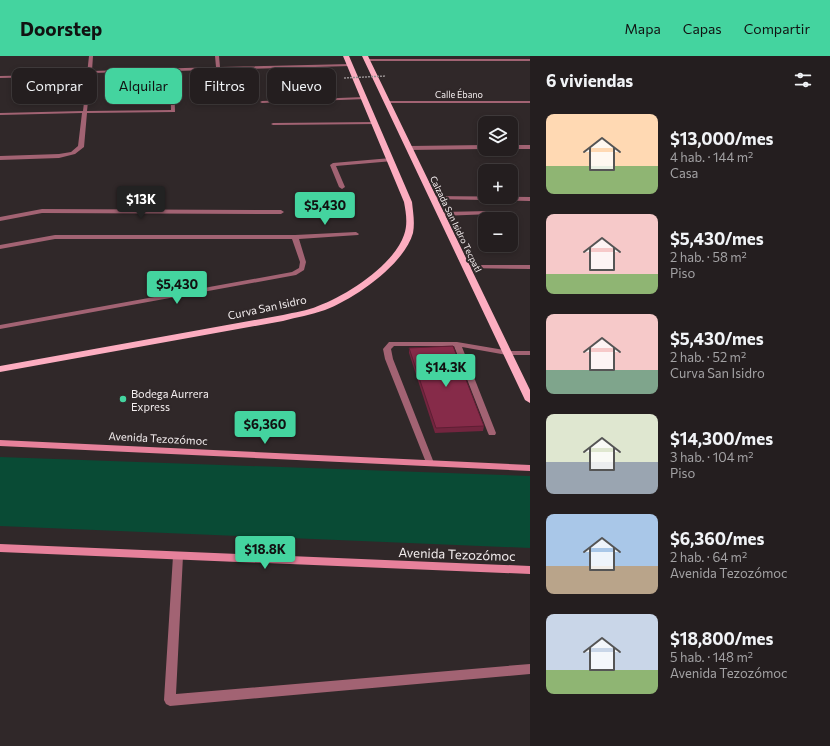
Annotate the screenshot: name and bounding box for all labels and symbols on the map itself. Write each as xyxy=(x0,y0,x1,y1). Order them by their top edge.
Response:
street label: Calle Ébano xyxy=(435,88,483,100)
street label: Calzada San Isidro Tecpatl xyxy=(428,174,484,274)
pin: $13K xyxy=(117,186,165,220)
pin: $5,430 xyxy=(292,192,358,226)
pin: $5,430 xyxy=(144,271,210,305)
street label: Curva San Isidro xyxy=(226,292,308,322)
pin: $14.3K xyxy=(413,354,479,388)
place label: Bodega Aurrera Express xyxy=(131,387,209,413)
marker: Bodega Aurrera Express xyxy=(118,394,128,404)
pin: $6,360 xyxy=(232,411,298,445)
street label: Avenida Tezozómoc xyxy=(108,429,208,447)
pin: $18.8K xyxy=(232,536,298,570)
street label: Avenida Tezozómoc xyxy=(398,544,516,564)

